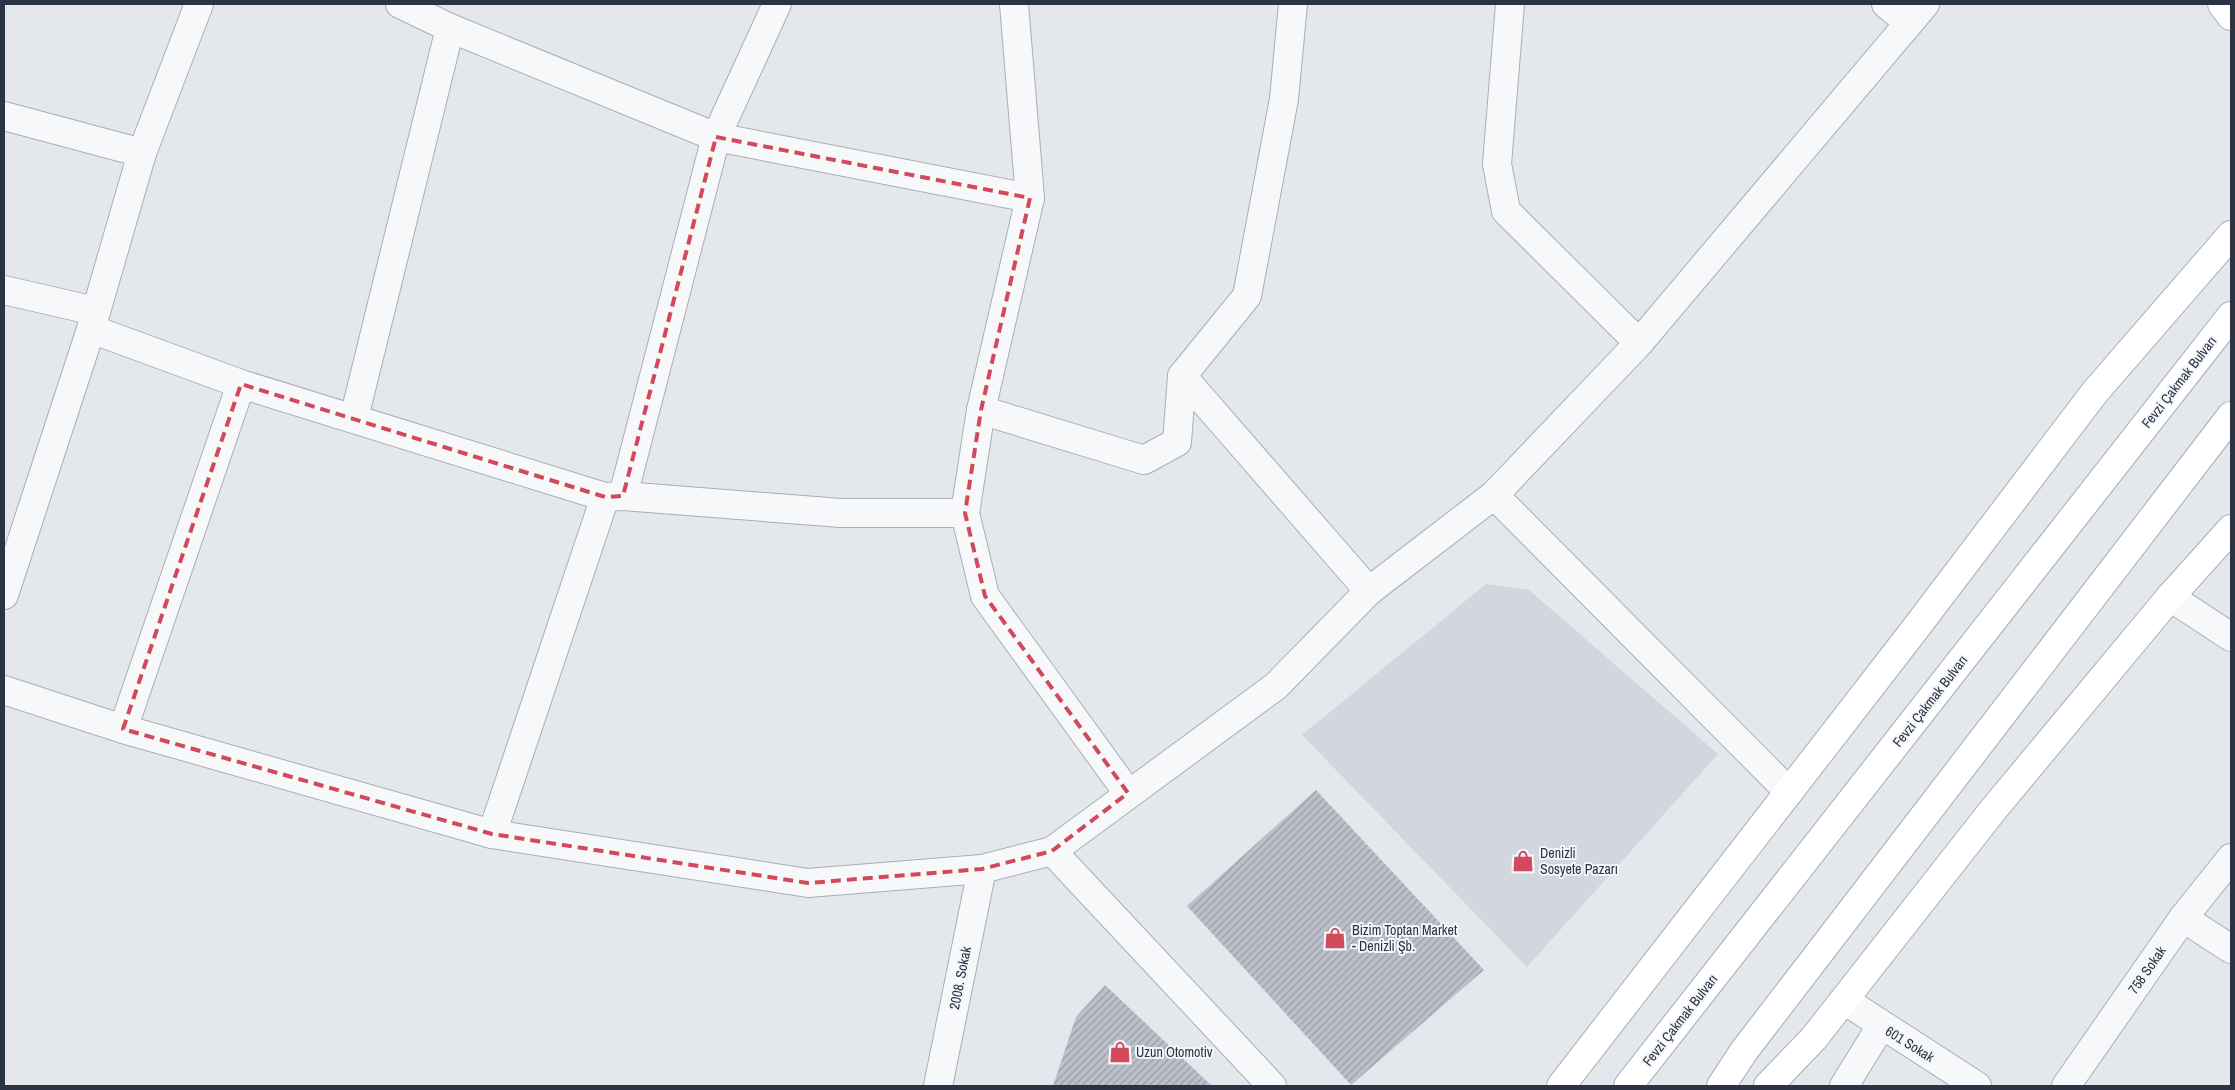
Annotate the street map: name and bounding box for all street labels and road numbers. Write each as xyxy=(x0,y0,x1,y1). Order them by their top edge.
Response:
street label: Fevzi Çakmak Bulvarı xyxy=(2138,332,2220,432)
street label: Fevzi Çakmak Bulvarı xyxy=(1889,651,1971,751)
street label: 758 Sokak xyxy=(2124,942,2170,997)
street label: 2008. Sokak xyxy=(945,945,975,1011)
street label: Fevzi Çakmak Bulvarı xyxy=(1639,970,1721,1070)
street label: 601 Sokak xyxy=(1882,1022,1938,1066)

